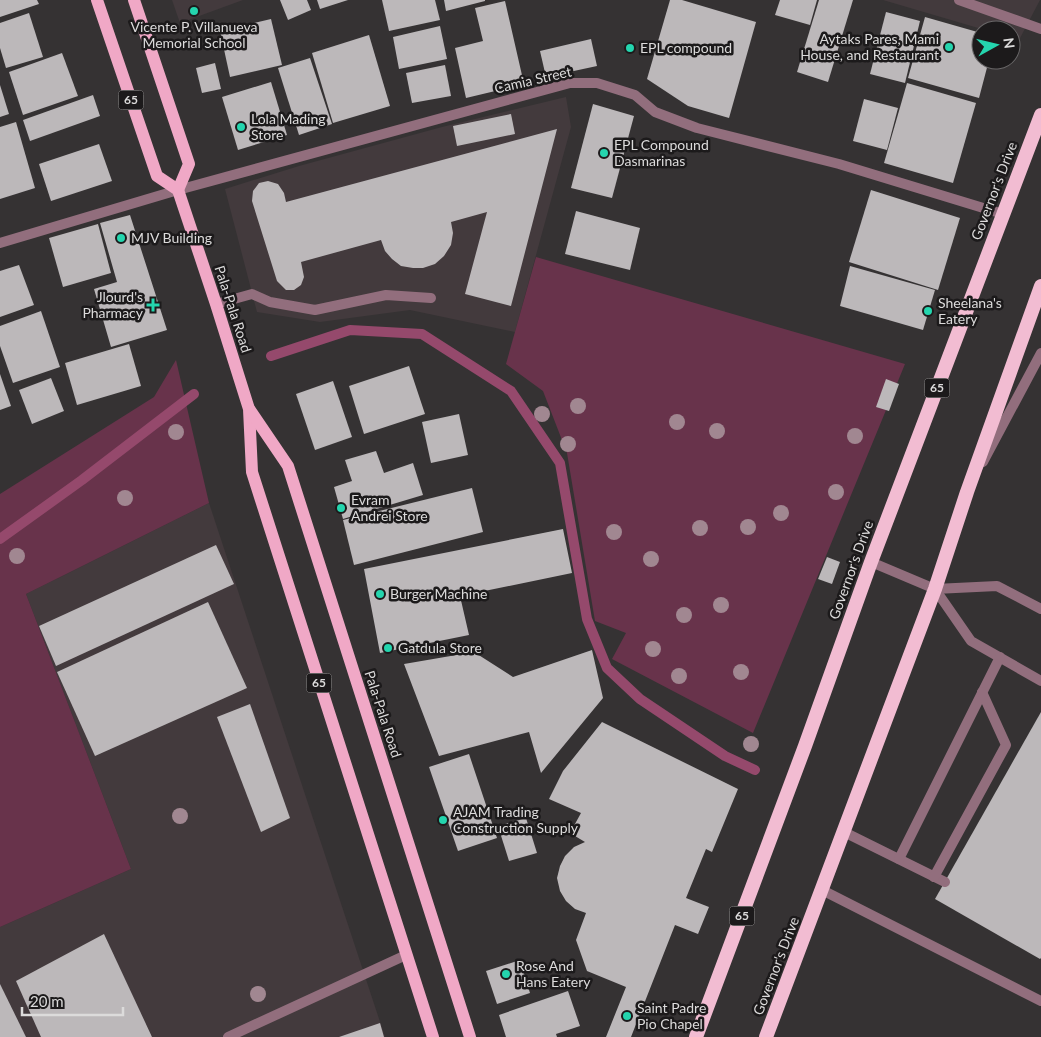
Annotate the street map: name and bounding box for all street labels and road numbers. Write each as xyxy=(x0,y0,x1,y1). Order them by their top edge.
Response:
street label: Camia Street xyxy=(493,62,573,97)
road number: 65 xyxy=(118,90,144,110)
street label: Governor's Drive xyxy=(967,139,1020,242)
street label: Pala-Pala Road xyxy=(211,263,256,355)
road number: 65 xyxy=(924,378,950,398)
street label: Governor's Drive xyxy=(825,518,876,622)
street label: Pala-Pala Road xyxy=(361,668,406,760)
road number: 65 xyxy=(306,674,332,692)
road number: 65 xyxy=(730,906,754,926)
street label: Governor's Drive xyxy=(749,914,802,1017)

